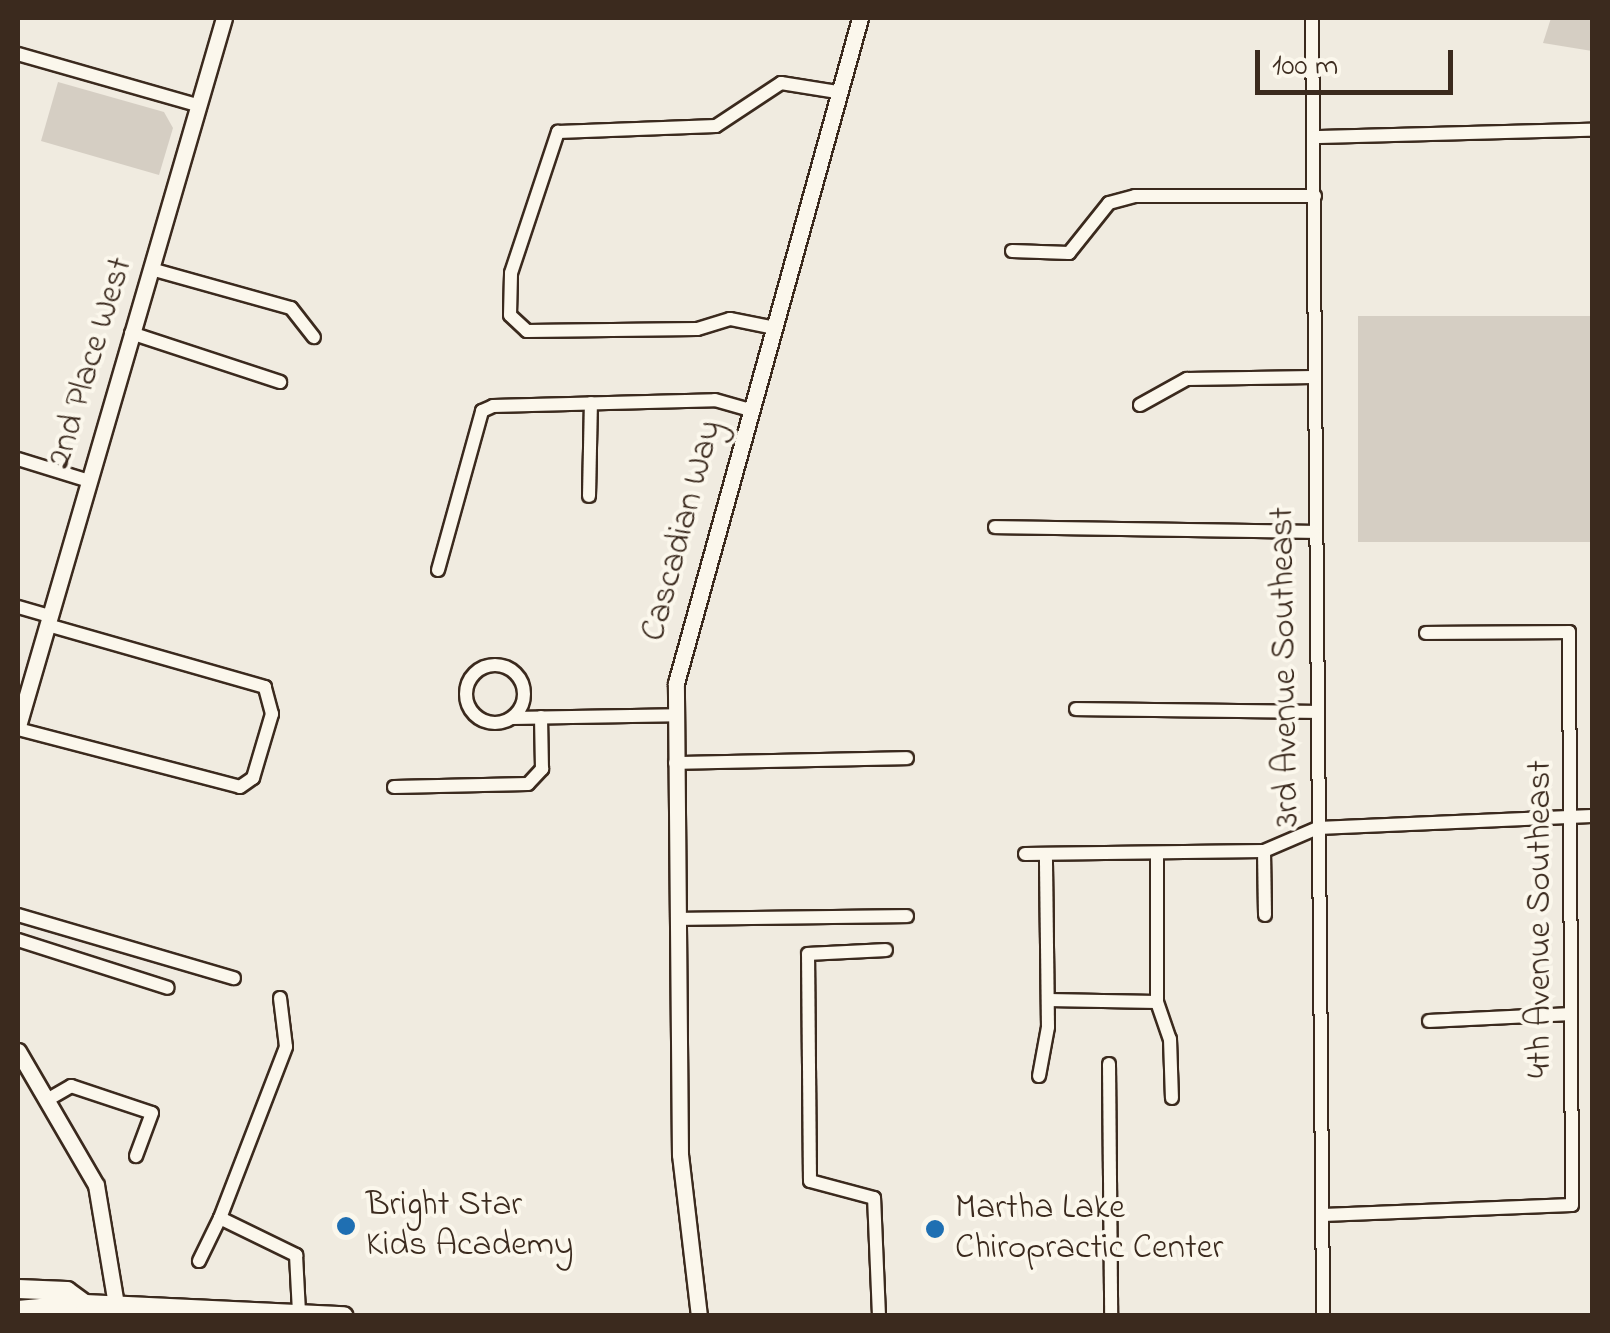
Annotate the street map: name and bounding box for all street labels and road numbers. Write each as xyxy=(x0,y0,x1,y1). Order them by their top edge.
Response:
street label: 2nd Place West xyxy=(39,252,143,474)
street label: Cascadian Way xyxy=(633,416,733,646)
street label: 3rd Avenue Southeast xyxy=(1262,507,1310,827)
street label: 4th Avenue Southeast xyxy=(1520,760,1562,1078)

